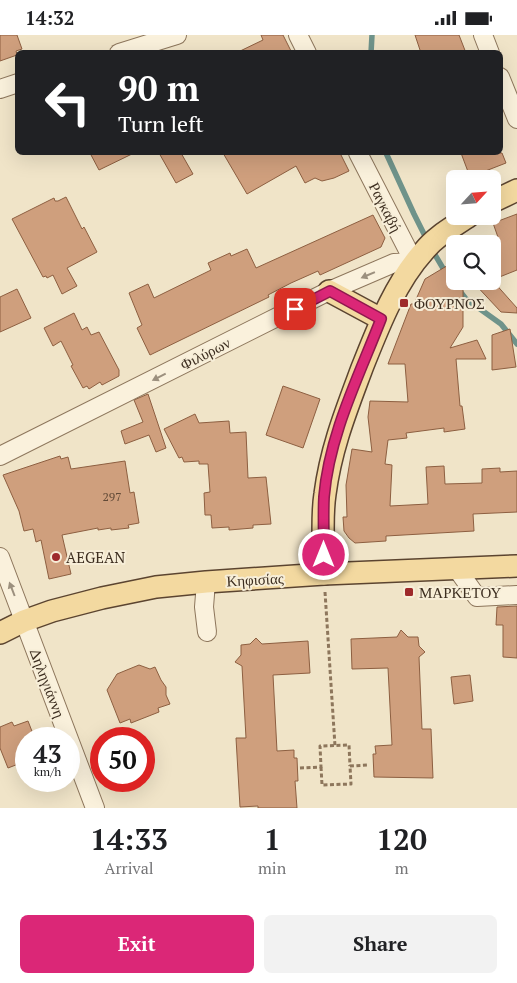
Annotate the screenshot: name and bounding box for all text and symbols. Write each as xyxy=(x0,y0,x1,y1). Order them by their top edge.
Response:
text: 14:32 xyxy=(25,5,74,30)
text: 90 m xyxy=(118,65,199,111)
icon: left xyxy=(35,70,100,135)
text: Turn left xyxy=(118,109,204,138)
north arrow xyxy=(446,170,501,225)
map controls xyxy=(446,170,501,290)
street label: Ραγκαβή xyxy=(365,179,407,236)
button: search xyxy=(446,235,501,290)
one-way arrow xyxy=(361,271,375,279)
pin xyxy=(274,288,316,330)
place label: ΦΟΥΡΝΟΣ xyxy=(414,293,485,313)
icon: arrive xyxy=(281,295,309,323)
marker: ΦΟΥΡΝΟΣ xyxy=(398,297,410,309)
street label: Φιλύρων xyxy=(177,332,234,374)
one-way arrow xyxy=(152,373,166,381)
house number: 297 xyxy=(102,489,122,504)
position arrow xyxy=(297,528,349,580)
place label: AEGEAN xyxy=(66,547,125,567)
marker: AEGEAN xyxy=(50,551,62,563)
street label: Κηφισίας xyxy=(226,568,284,590)
one-way arrow xyxy=(8,581,16,596)
place label: ΜΑΡΚΕΤΟΥ xyxy=(419,582,501,602)
marker: ΜΑΡΚΕΤΟΥ xyxy=(403,586,415,598)
street label: Δηληγιάννη xyxy=(26,646,70,721)
speed limit sign: 50 xyxy=(90,727,155,792)
text: 43 xyxy=(33,737,62,770)
text: km/h xyxy=(34,764,61,779)
text: 14:33 xyxy=(90,819,168,859)
text: 1 xyxy=(264,819,281,859)
text: 120 xyxy=(376,819,427,859)
text: Arrival xyxy=(104,857,154,879)
text: min xyxy=(258,857,286,879)
text: m xyxy=(395,857,408,879)
button: Exit xyxy=(20,915,254,973)
button: Share xyxy=(264,915,497,973)

